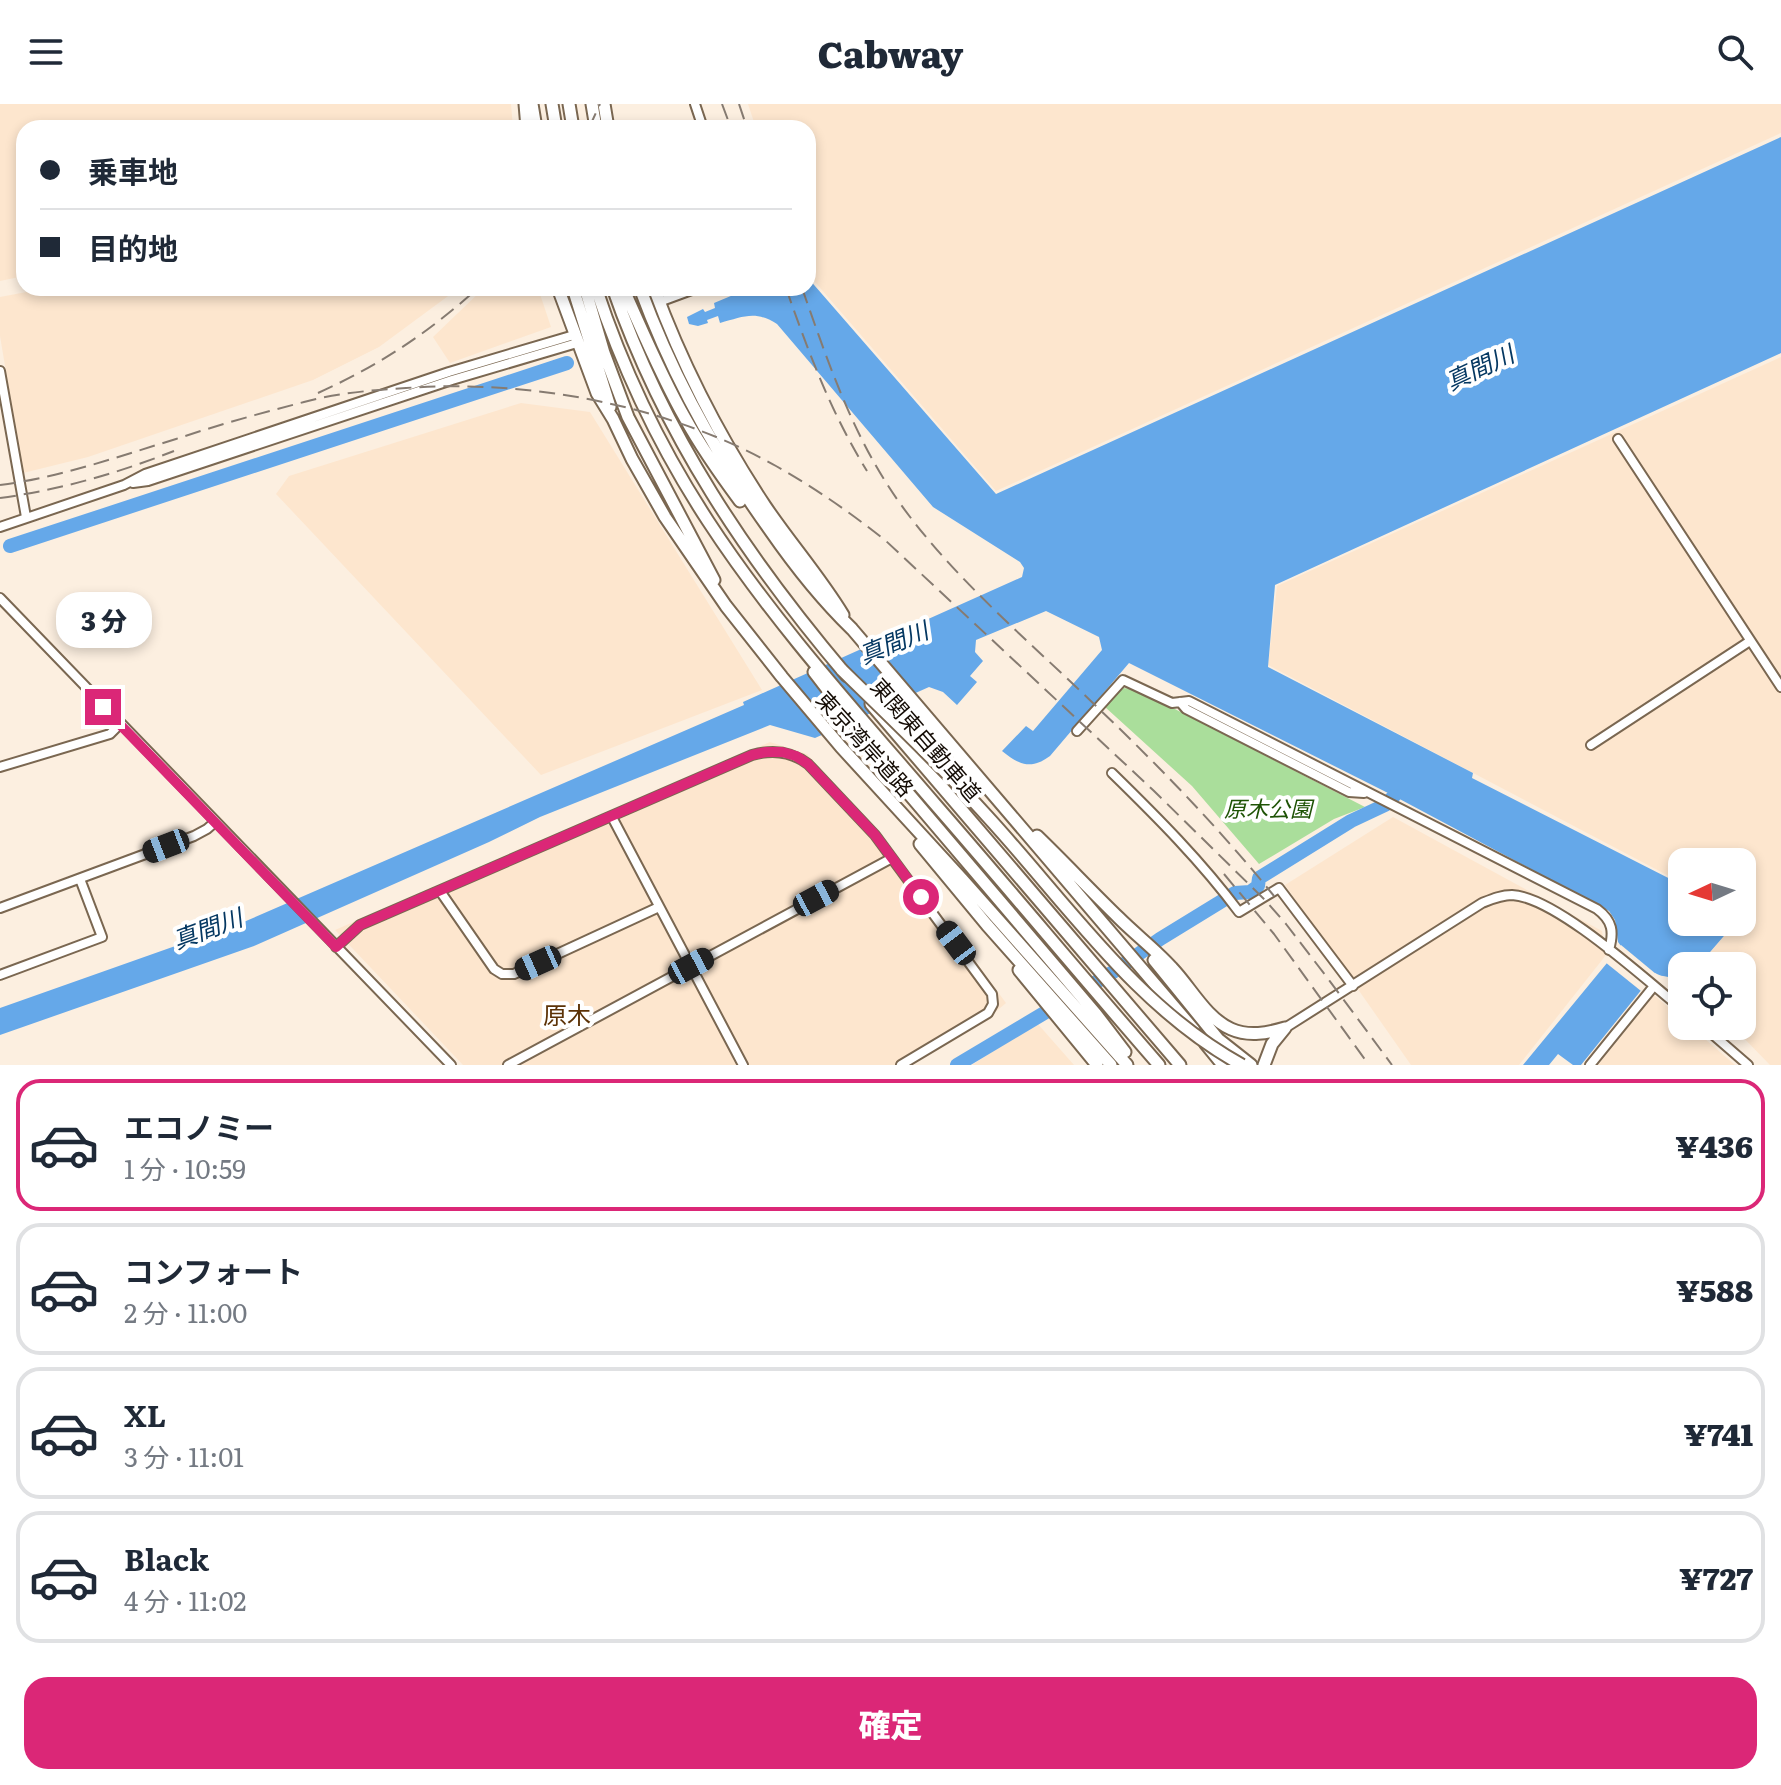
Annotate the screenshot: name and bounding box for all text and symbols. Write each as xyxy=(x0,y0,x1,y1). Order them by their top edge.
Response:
text: Cabway xyxy=(818,26,963,79)
icon: menu xyxy=(24,30,68,74)
icon: search xyxy=(1713,30,1757,74)
text: 乗車地 xyxy=(88,148,178,192)
text: 目的地 xyxy=(88,225,178,269)
water label: 真間川 xyxy=(1439,334,1522,397)
callout: 3 分 xyxy=(55,591,151,647)
text: 3 分 xyxy=(81,600,127,639)
water label: 真間川 xyxy=(853,610,936,671)
street label: 東関東自動車道 xyxy=(864,670,990,808)
street label: 東京湾岸道路 xyxy=(810,683,922,803)
route end xyxy=(85,689,121,725)
park label: 原木公園 xyxy=(1224,791,1315,824)
car xyxy=(139,826,193,866)
north arrow xyxy=(1668,848,1756,936)
map controls xyxy=(1668,848,1756,1040)
car xyxy=(789,876,843,920)
route start xyxy=(903,879,939,915)
water label: 真間川 xyxy=(167,897,250,956)
car xyxy=(932,917,980,969)
car xyxy=(511,942,565,984)
car xyxy=(664,944,718,988)
button: locate xyxy=(1668,952,1756,1040)
district label: 原木 xyxy=(543,996,591,1031)
text: エコノミー xyxy=(124,1104,274,1148)
icon: car xyxy=(28,1109,100,1181)
text: ¥436 xyxy=(1675,1123,1753,1167)
text: 1 分 · 10:59 xyxy=(124,1148,246,1187)
text: コンフォート xyxy=(124,1248,303,1292)
icon: car xyxy=(28,1253,100,1325)
text: ¥588 xyxy=(1676,1267,1753,1311)
text: 2 分 · 11:00 xyxy=(124,1292,247,1331)
text: XL xyxy=(124,1392,166,1436)
icon: car xyxy=(28,1397,100,1469)
text: ¥741 xyxy=(1684,1411,1753,1455)
text: 3 分 · 11:01 xyxy=(124,1436,244,1475)
text: Black xyxy=(124,1536,209,1580)
icon: car xyxy=(28,1541,100,1613)
text: ¥727 xyxy=(1679,1555,1753,1599)
text: 4 分 · 11:02 xyxy=(124,1580,246,1619)
button: 確定 xyxy=(24,1677,1757,1769)

